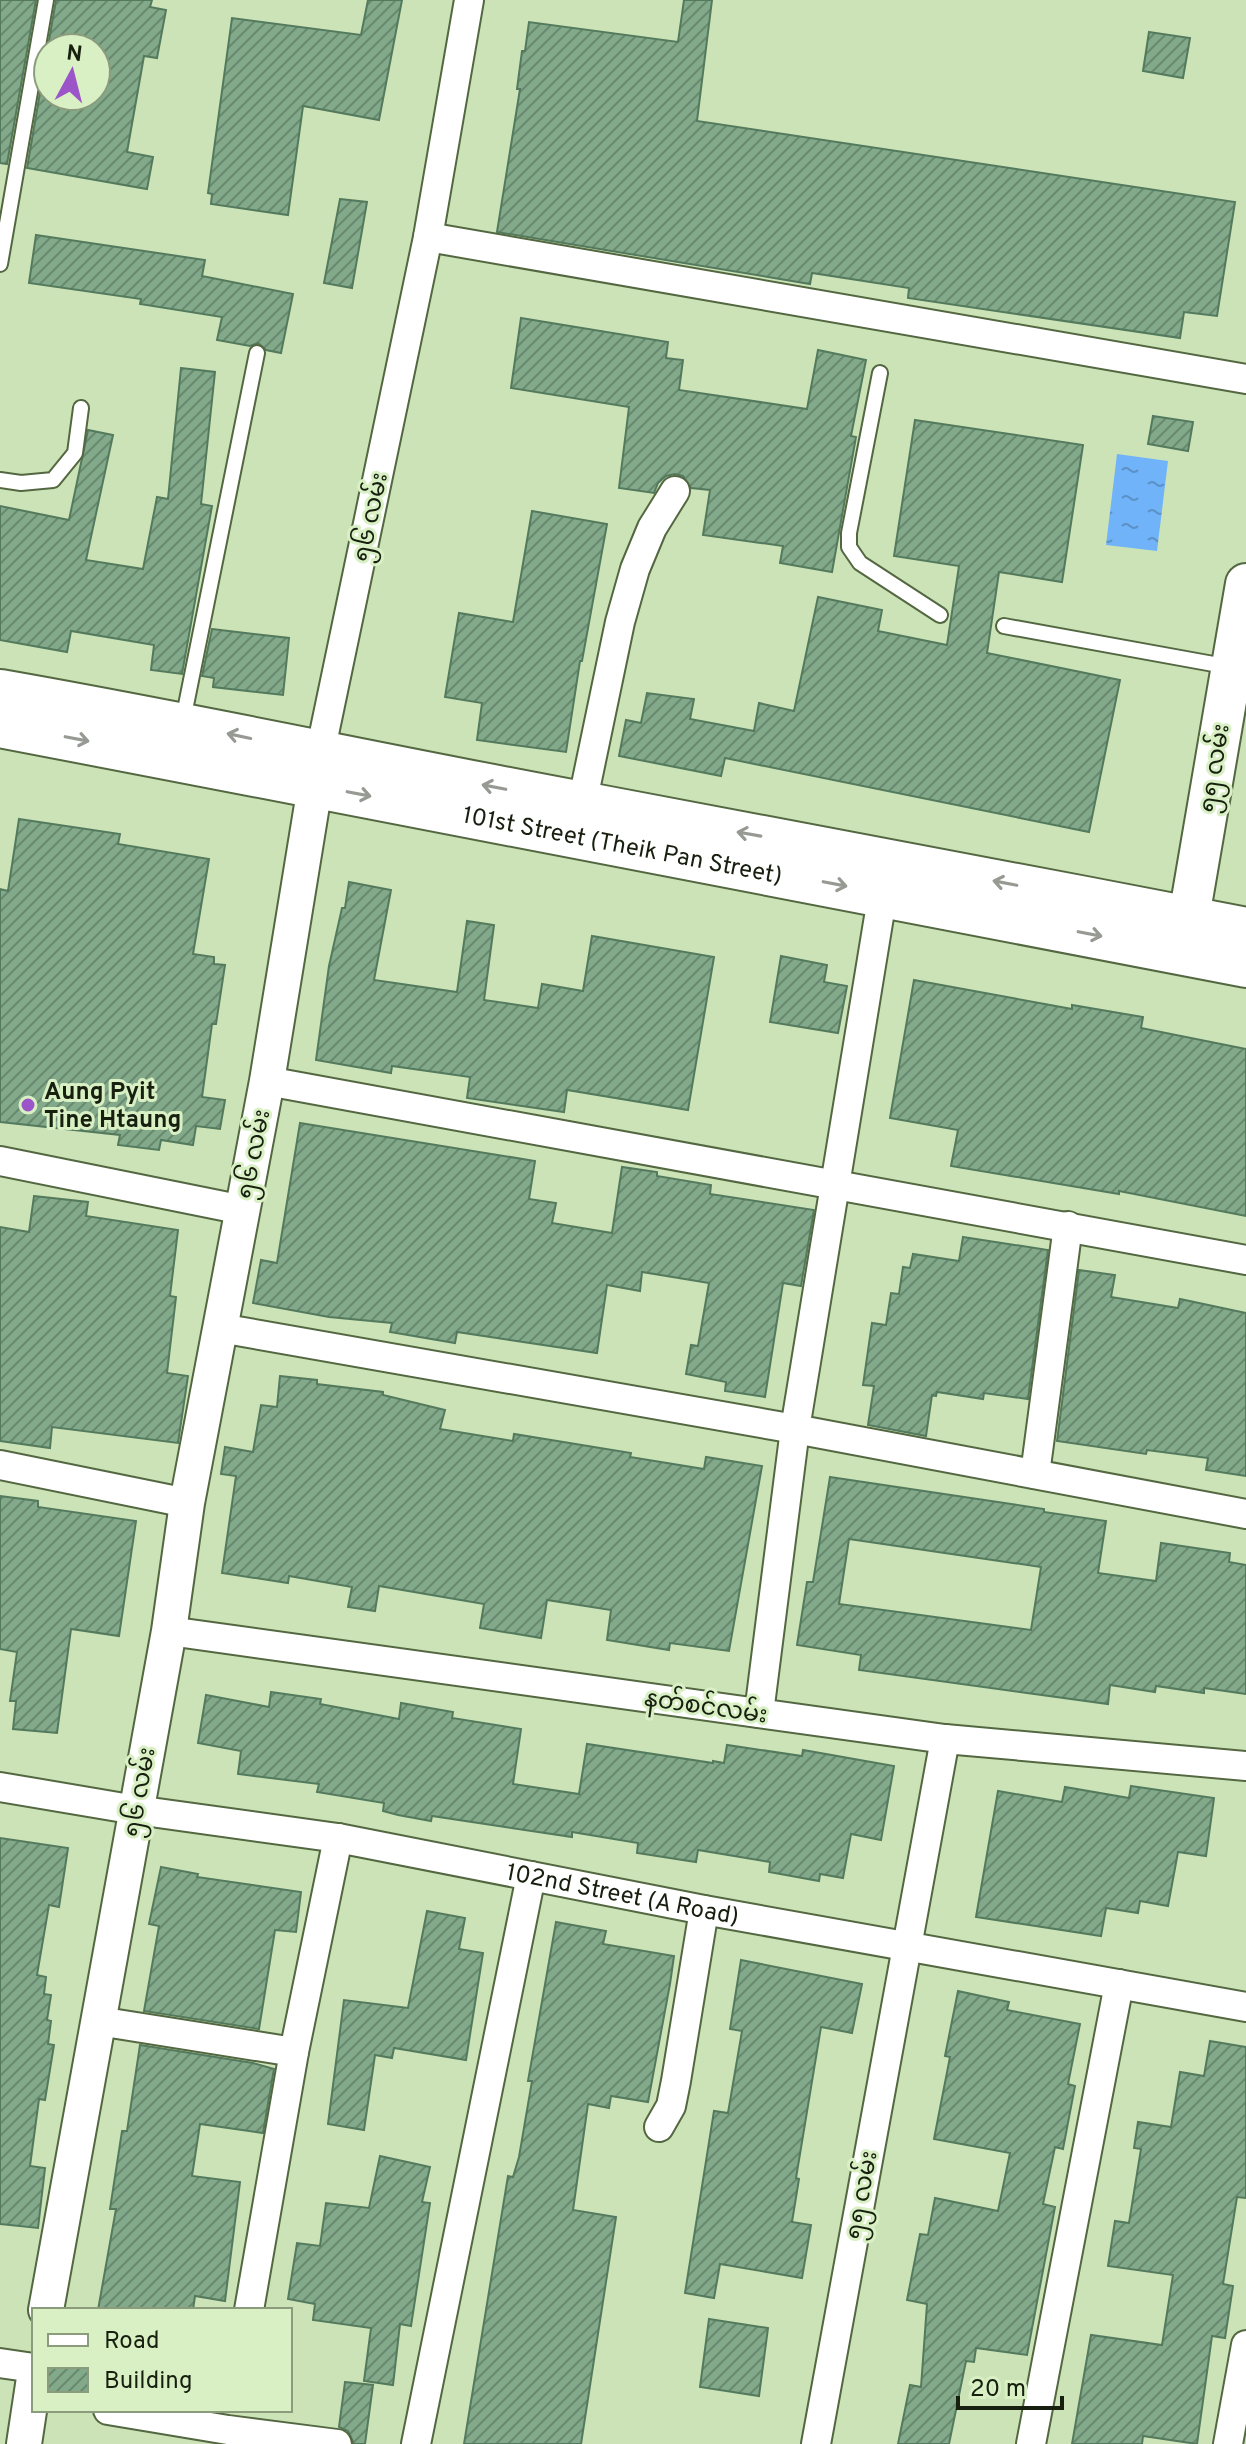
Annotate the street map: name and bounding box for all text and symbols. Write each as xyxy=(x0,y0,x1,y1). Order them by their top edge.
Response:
north arrow xyxy=(32,32,112,112)
text: N xyxy=(65,40,84,69)
street label: ၅၆ လမ်း xyxy=(345,469,398,565)
street label: ၅၅ လမ်း xyxy=(1191,721,1240,815)
one-way arrow xyxy=(226,728,252,743)
one-way arrow xyxy=(63,733,89,748)
one-way arrow xyxy=(481,779,507,794)
one-way arrow xyxy=(346,787,372,802)
street label: 101st Street (Theik Pan Street) xyxy=(460,801,784,892)
one-way arrow xyxy=(737,826,762,841)
one-way arrow xyxy=(992,874,1018,889)
one-way arrow xyxy=(822,878,847,893)
one-way arrow xyxy=(1077,927,1102,942)
place label: Aung Pyit Tine Htaung xyxy=(44,1078,181,1136)
marker: Aung Pyit Tine Htaung xyxy=(19,1096,37,1114)
street label: ၅၆ လမ်း xyxy=(229,1106,280,1202)
street label: နတ်စင်လမ်း xyxy=(642,1682,770,1733)
street label: ၅၆ လမ်း xyxy=(115,1745,166,1840)
street label: 102nd Street (A Road) xyxy=(503,1858,741,1933)
street label: ၅၅ လမ်း xyxy=(837,2148,887,2242)
legend xyxy=(32,2308,292,2412)
text: Road xyxy=(104,2327,160,2357)
scale bar xyxy=(958,2360,1062,2410)
text: Building xyxy=(104,2367,193,2397)
text: 20 m xyxy=(970,2375,1026,2405)

